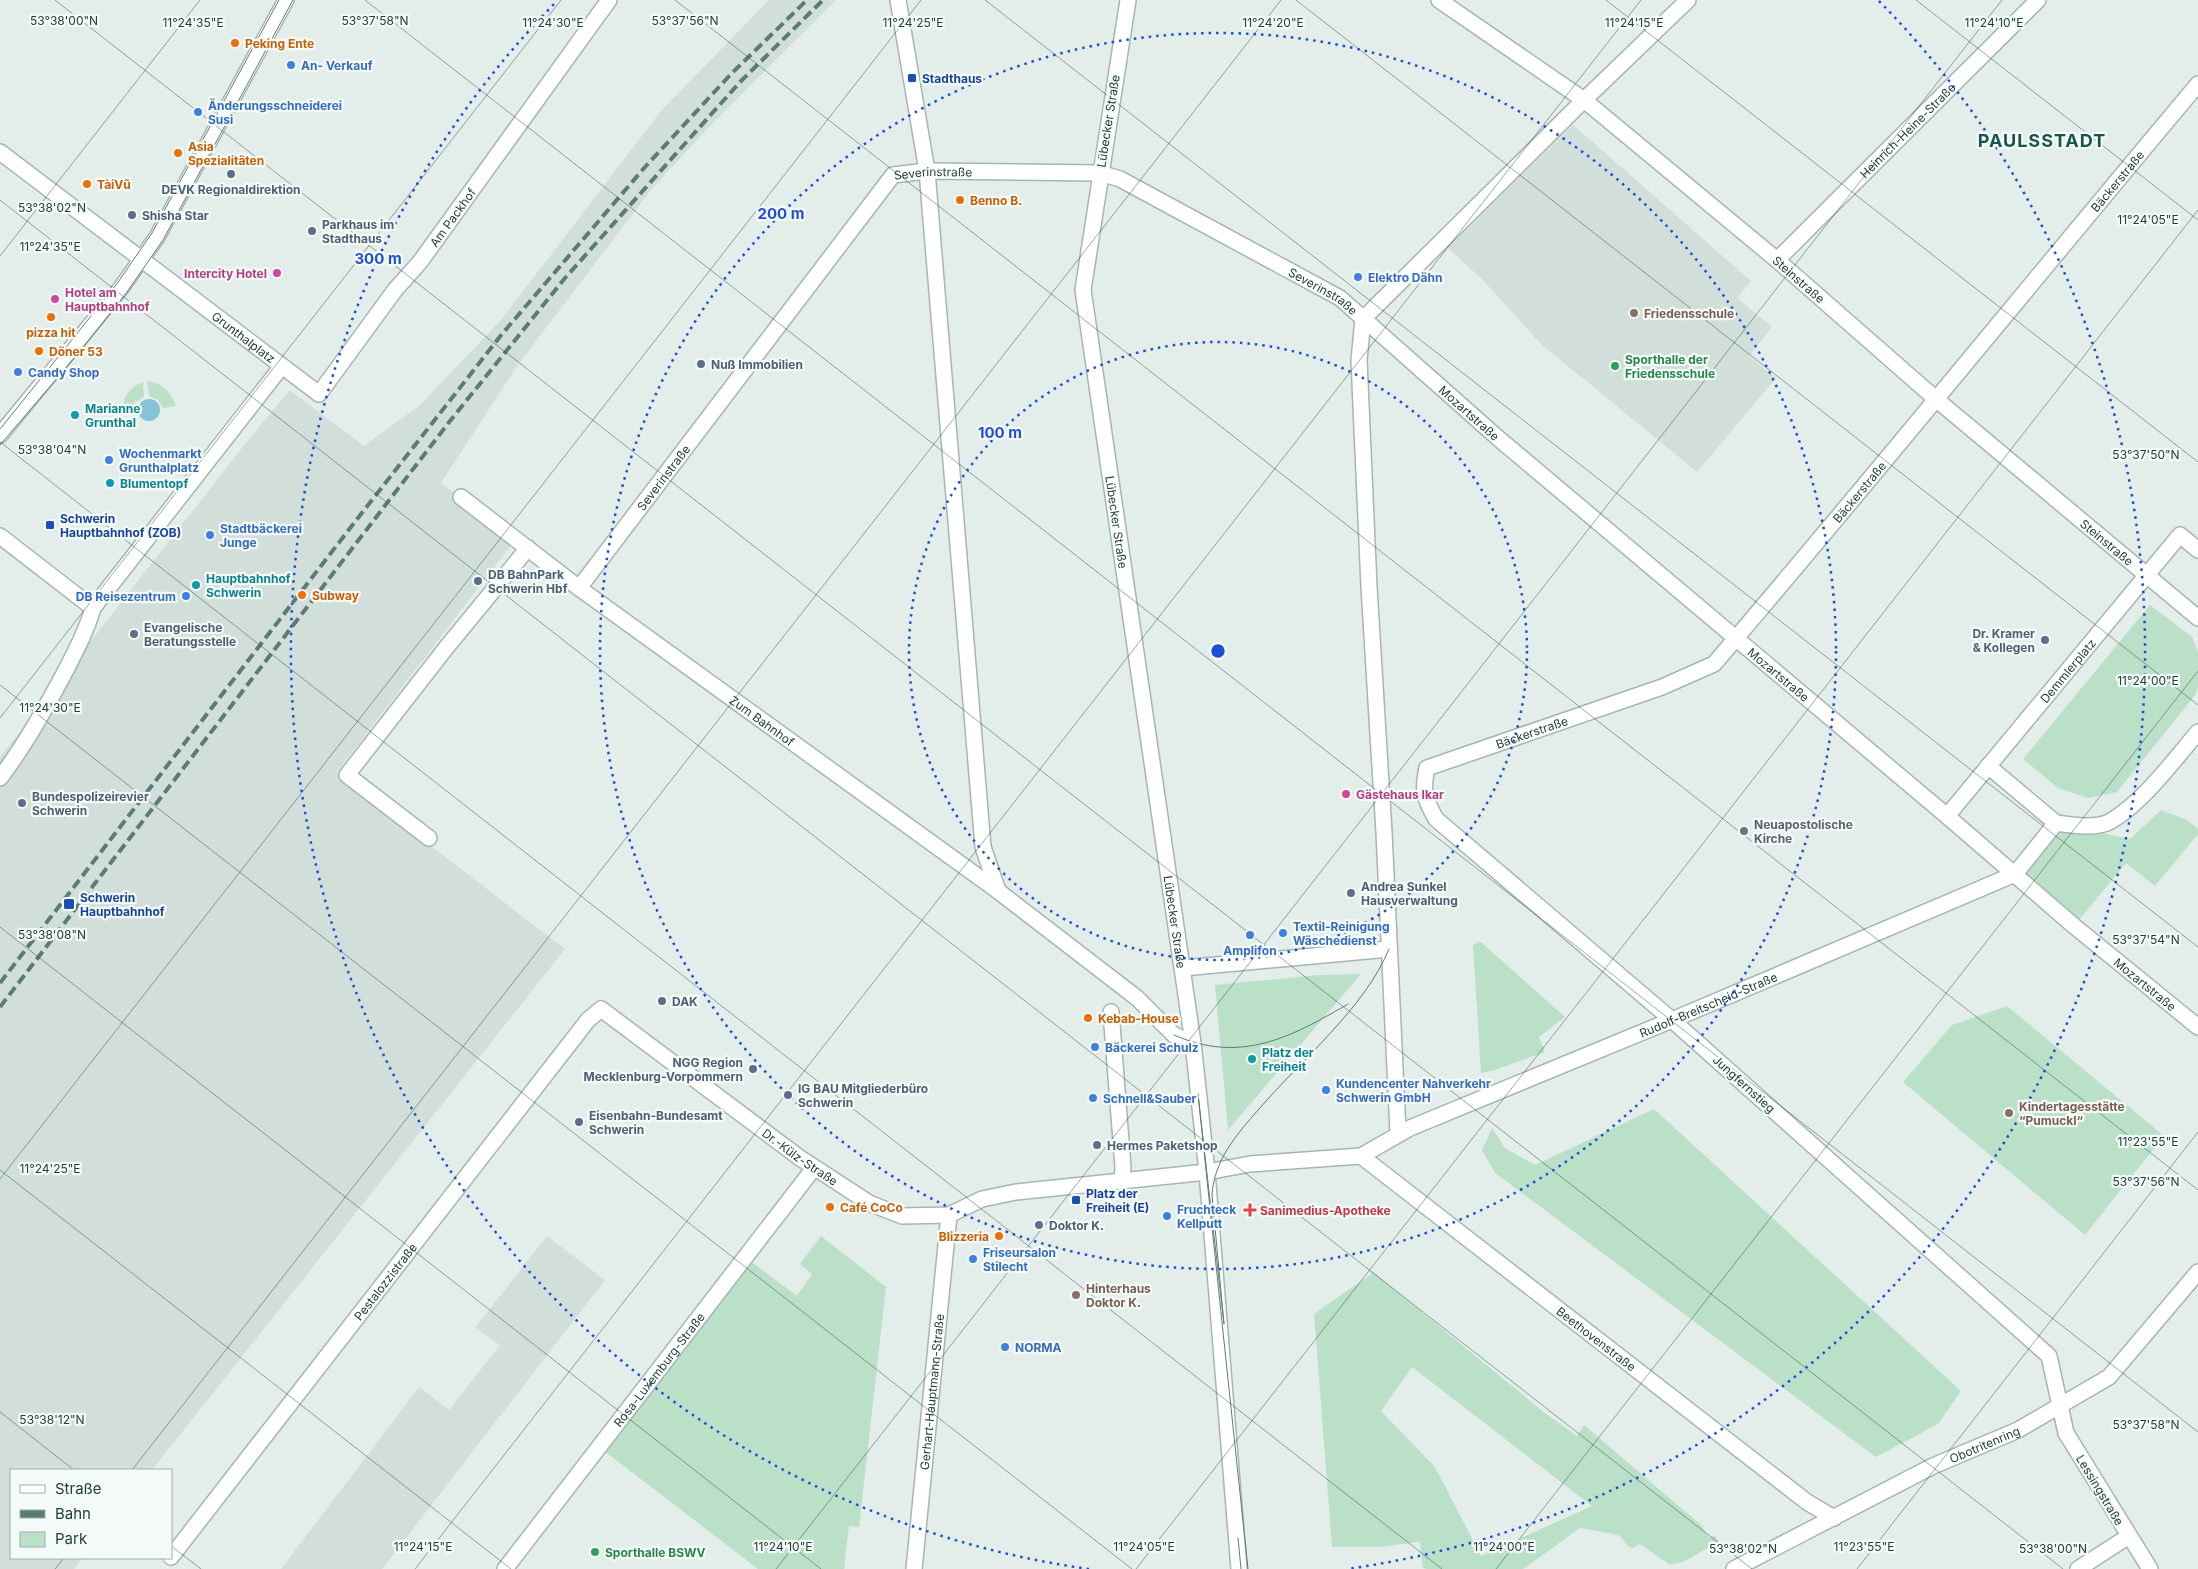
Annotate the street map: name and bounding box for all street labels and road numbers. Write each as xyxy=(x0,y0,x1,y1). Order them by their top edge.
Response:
street label: Lübecker Straße xyxy=(1093,74,1123,168)
street label: Heinrich-Heine-Straße xyxy=(1856,79,1958,181)
street label: Bäckerstraße xyxy=(2087,147,2147,215)
street label: Severinstraße xyxy=(893,163,972,182)
street label: Am Packhof xyxy=(426,184,479,249)
street label: Steinstraße xyxy=(1770,252,1828,306)
street label: Severinstraße xyxy=(1286,264,1361,318)
street label: Grunthalplatz xyxy=(209,308,279,366)
street label: Mozartstraße xyxy=(1436,382,1503,443)
street label: Severinstraße xyxy=(633,441,693,513)
street label: Bäckerstraße xyxy=(1829,458,1889,525)
street label: Lübecker Straße xyxy=(1103,475,1131,570)
street label: Steinstraße xyxy=(2077,516,2137,568)
street label: Demmlerplatz xyxy=(2037,635,2099,706)
street label: Mozartstraße xyxy=(1745,644,1812,704)
street label: Zum Bahnhof xyxy=(727,692,798,749)
street label: Bäckerstraße xyxy=(1494,713,1570,751)
street label: Lübecker Straße xyxy=(1161,874,1189,969)
street label: Mozartstraße xyxy=(2111,954,2179,1014)
street label: Rudolf-Breitscheid-Straße xyxy=(1637,969,1779,1040)
street label: Jungfernstieg xyxy=(1710,1052,1778,1116)
street label: Dr.-Külz-Straße xyxy=(760,1125,841,1188)
street label: Pestalozzistraße xyxy=(350,1240,420,1323)
street label: Beethovenstraße xyxy=(1554,1303,1639,1374)
street label: Rosa-Luxemburg-Straße xyxy=(610,1309,708,1429)
street label: Gerhart-Hauptmann-Straße xyxy=(916,1313,947,1471)
street label: Obotritenring xyxy=(1947,1423,2022,1466)
street label: Lessingstraße xyxy=(2073,1452,2127,1528)

